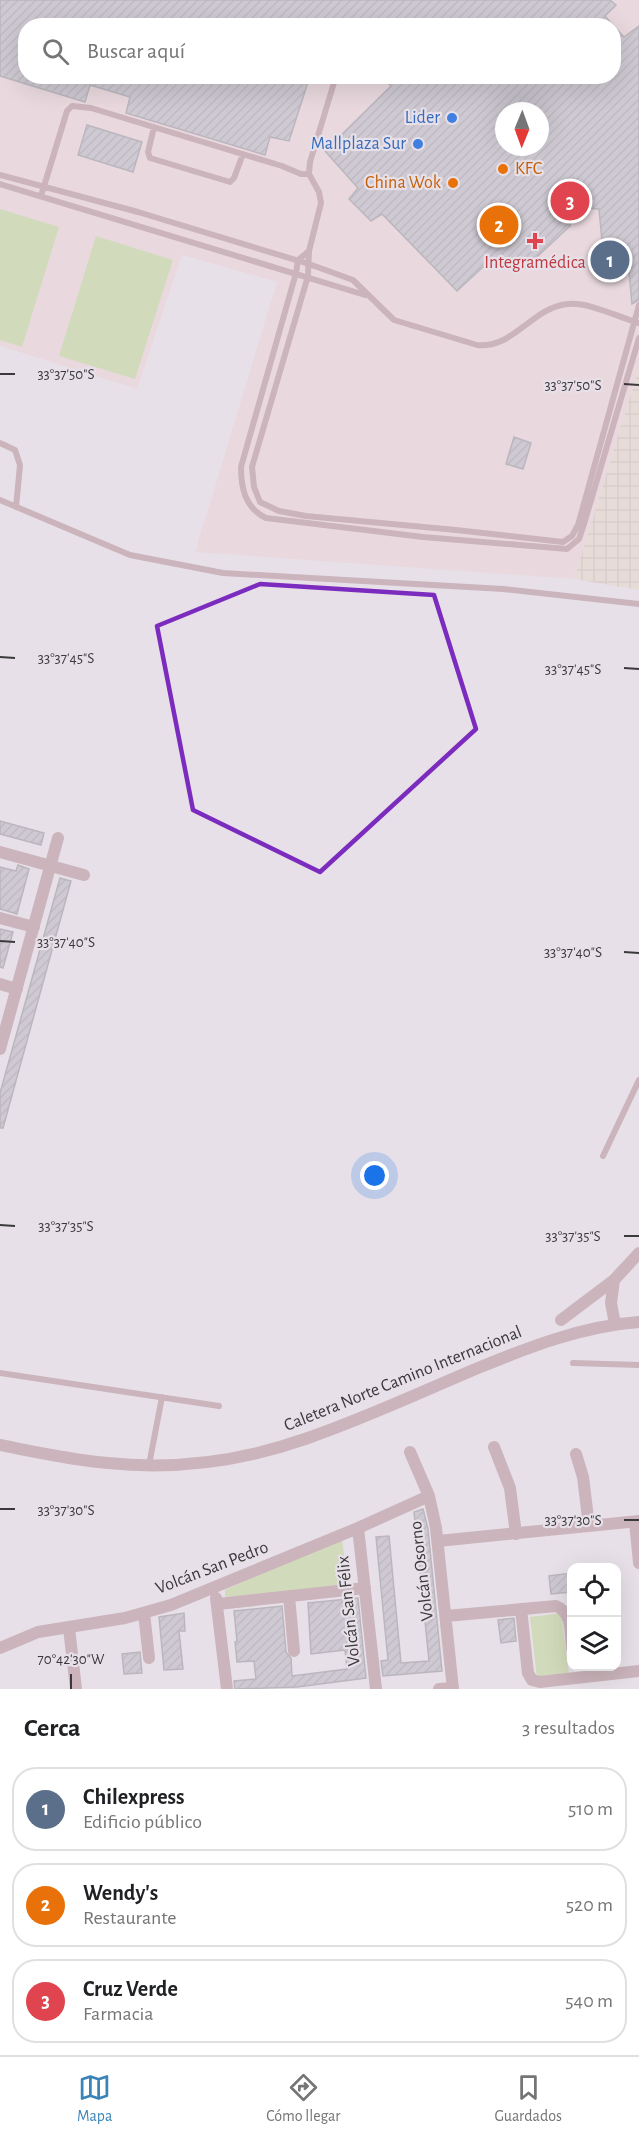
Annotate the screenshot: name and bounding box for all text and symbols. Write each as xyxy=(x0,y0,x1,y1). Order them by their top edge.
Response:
search box xyxy=(18,18,621,84)
icon: search xyxy=(39,35,72,68)
text: Buscar aquí xyxy=(87,40,185,62)
north arrow xyxy=(495,102,549,156)
place label: Lider xyxy=(405,109,440,127)
marker: Lider xyxy=(445,111,459,125)
place label: Mallplaza Sur xyxy=(311,135,406,153)
marker: Mallplaza Sur xyxy=(411,137,425,151)
place label: KFC xyxy=(515,160,542,178)
marker: KFC xyxy=(496,162,510,176)
place label: China Wok xyxy=(365,174,442,192)
marker: China Wok xyxy=(446,176,460,190)
pin: 3 xyxy=(550,178,590,224)
pin: 2 xyxy=(480,202,518,248)
marker: Integramédica xyxy=(526,232,544,250)
pin: 1 xyxy=(590,238,630,282)
place label: Integramédica xyxy=(484,254,586,272)
text: 33°37'50"S xyxy=(37,367,95,382)
text: 33°37'50"S xyxy=(544,378,602,393)
text: 33°37'45"S xyxy=(38,651,94,666)
text: 33°37'45"S xyxy=(545,662,601,677)
text: 33°37'40"S xyxy=(37,935,95,950)
text: 33°37'40"S xyxy=(544,945,602,960)
your location xyxy=(360,1161,389,1190)
text: 33°37'35"S xyxy=(38,1219,94,1234)
text: 33°37'35"S xyxy=(545,1229,601,1244)
street label: Caletera Norte Camino Internacional xyxy=(282,1323,524,1435)
text: 33°37'30"S xyxy=(37,1503,95,1518)
text: 33°37'30"S xyxy=(544,1513,602,1528)
street label: Volcán Osorno xyxy=(407,1520,437,1622)
street label: Volcán San Pedro xyxy=(153,1538,271,1598)
street label: Volcán San Félix xyxy=(334,1555,364,1667)
map controls xyxy=(567,1563,621,1671)
button: locate xyxy=(567,1563,621,1617)
button: layers xyxy=(567,1617,621,1671)
text: 70°42'30"W xyxy=(37,1652,105,1667)
text: Cerca xyxy=(24,1715,81,1741)
text: 3 resultados xyxy=(522,1718,615,1738)
text: Chilexpress xyxy=(83,1786,184,1808)
text: 1 xyxy=(42,1799,49,1819)
text: 510 m xyxy=(568,1799,613,1819)
text: Edificio público xyxy=(83,1812,202,1832)
text: Wendy's xyxy=(83,1882,158,1904)
text: 2 xyxy=(41,1895,50,1915)
text: 520 m xyxy=(566,1895,613,1915)
text: Restaurante xyxy=(83,1908,177,1928)
text: Cruz Verde xyxy=(83,1978,178,2000)
text: 3 xyxy=(41,1991,50,2011)
text: 540 m xyxy=(565,1991,613,2011)
text: Farmacia xyxy=(83,2004,154,2024)
tab: Mapa xyxy=(77,2071,112,2126)
tab: Cómo llegar xyxy=(266,2071,340,2126)
tab: Guardados xyxy=(494,2071,562,2126)

